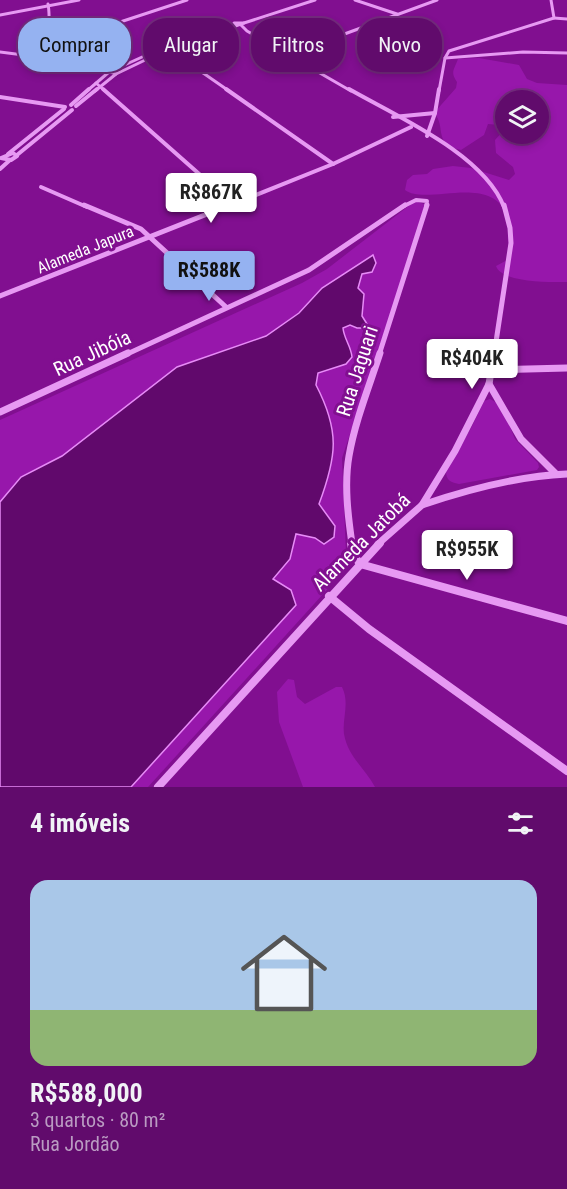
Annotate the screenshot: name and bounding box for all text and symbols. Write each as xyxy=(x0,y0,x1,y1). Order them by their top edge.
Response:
chip: Comprar xyxy=(18,18,131,72)
chip: Alugar xyxy=(143,18,239,72)
chip: Filtros xyxy=(251,18,345,72)
chip: Novo xyxy=(357,18,442,72)
map controls xyxy=(495,90,549,144)
button: layers xyxy=(495,90,549,144)
pin: R$867K xyxy=(162,173,260,224)
text: R$867K xyxy=(180,180,242,204)
street label: Alameda Japura xyxy=(34,221,136,277)
pin: R$588K xyxy=(160,251,258,302)
text: R$588K xyxy=(178,258,240,282)
street label: Rua Jaguari xyxy=(331,323,383,419)
street label: Rua Jibóia xyxy=(49,325,135,381)
pin: R$404K xyxy=(423,339,521,390)
text: R$404K xyxy=(441,346,503,370)
street label: Alameda Jatobá xyxy=(307,488,415,596)
pin: R$955K xyxy=(418,530,516,581)
text: R$955K xyxy=(436,537,498,561)
icon: filters xyxy=(504,807,537,840)
text: 4 imóveis xyxy=(30,808,130,838)
icon: home xyxy=(230,919,338,1027)
text: R$588,000 xyxy=(30,1078,143,1108)
text: 3 quartos · 80 m² xyxy=(30,1108,165,1132)
text: Rua Jordão xyxy=(30,1132,120,1156)

